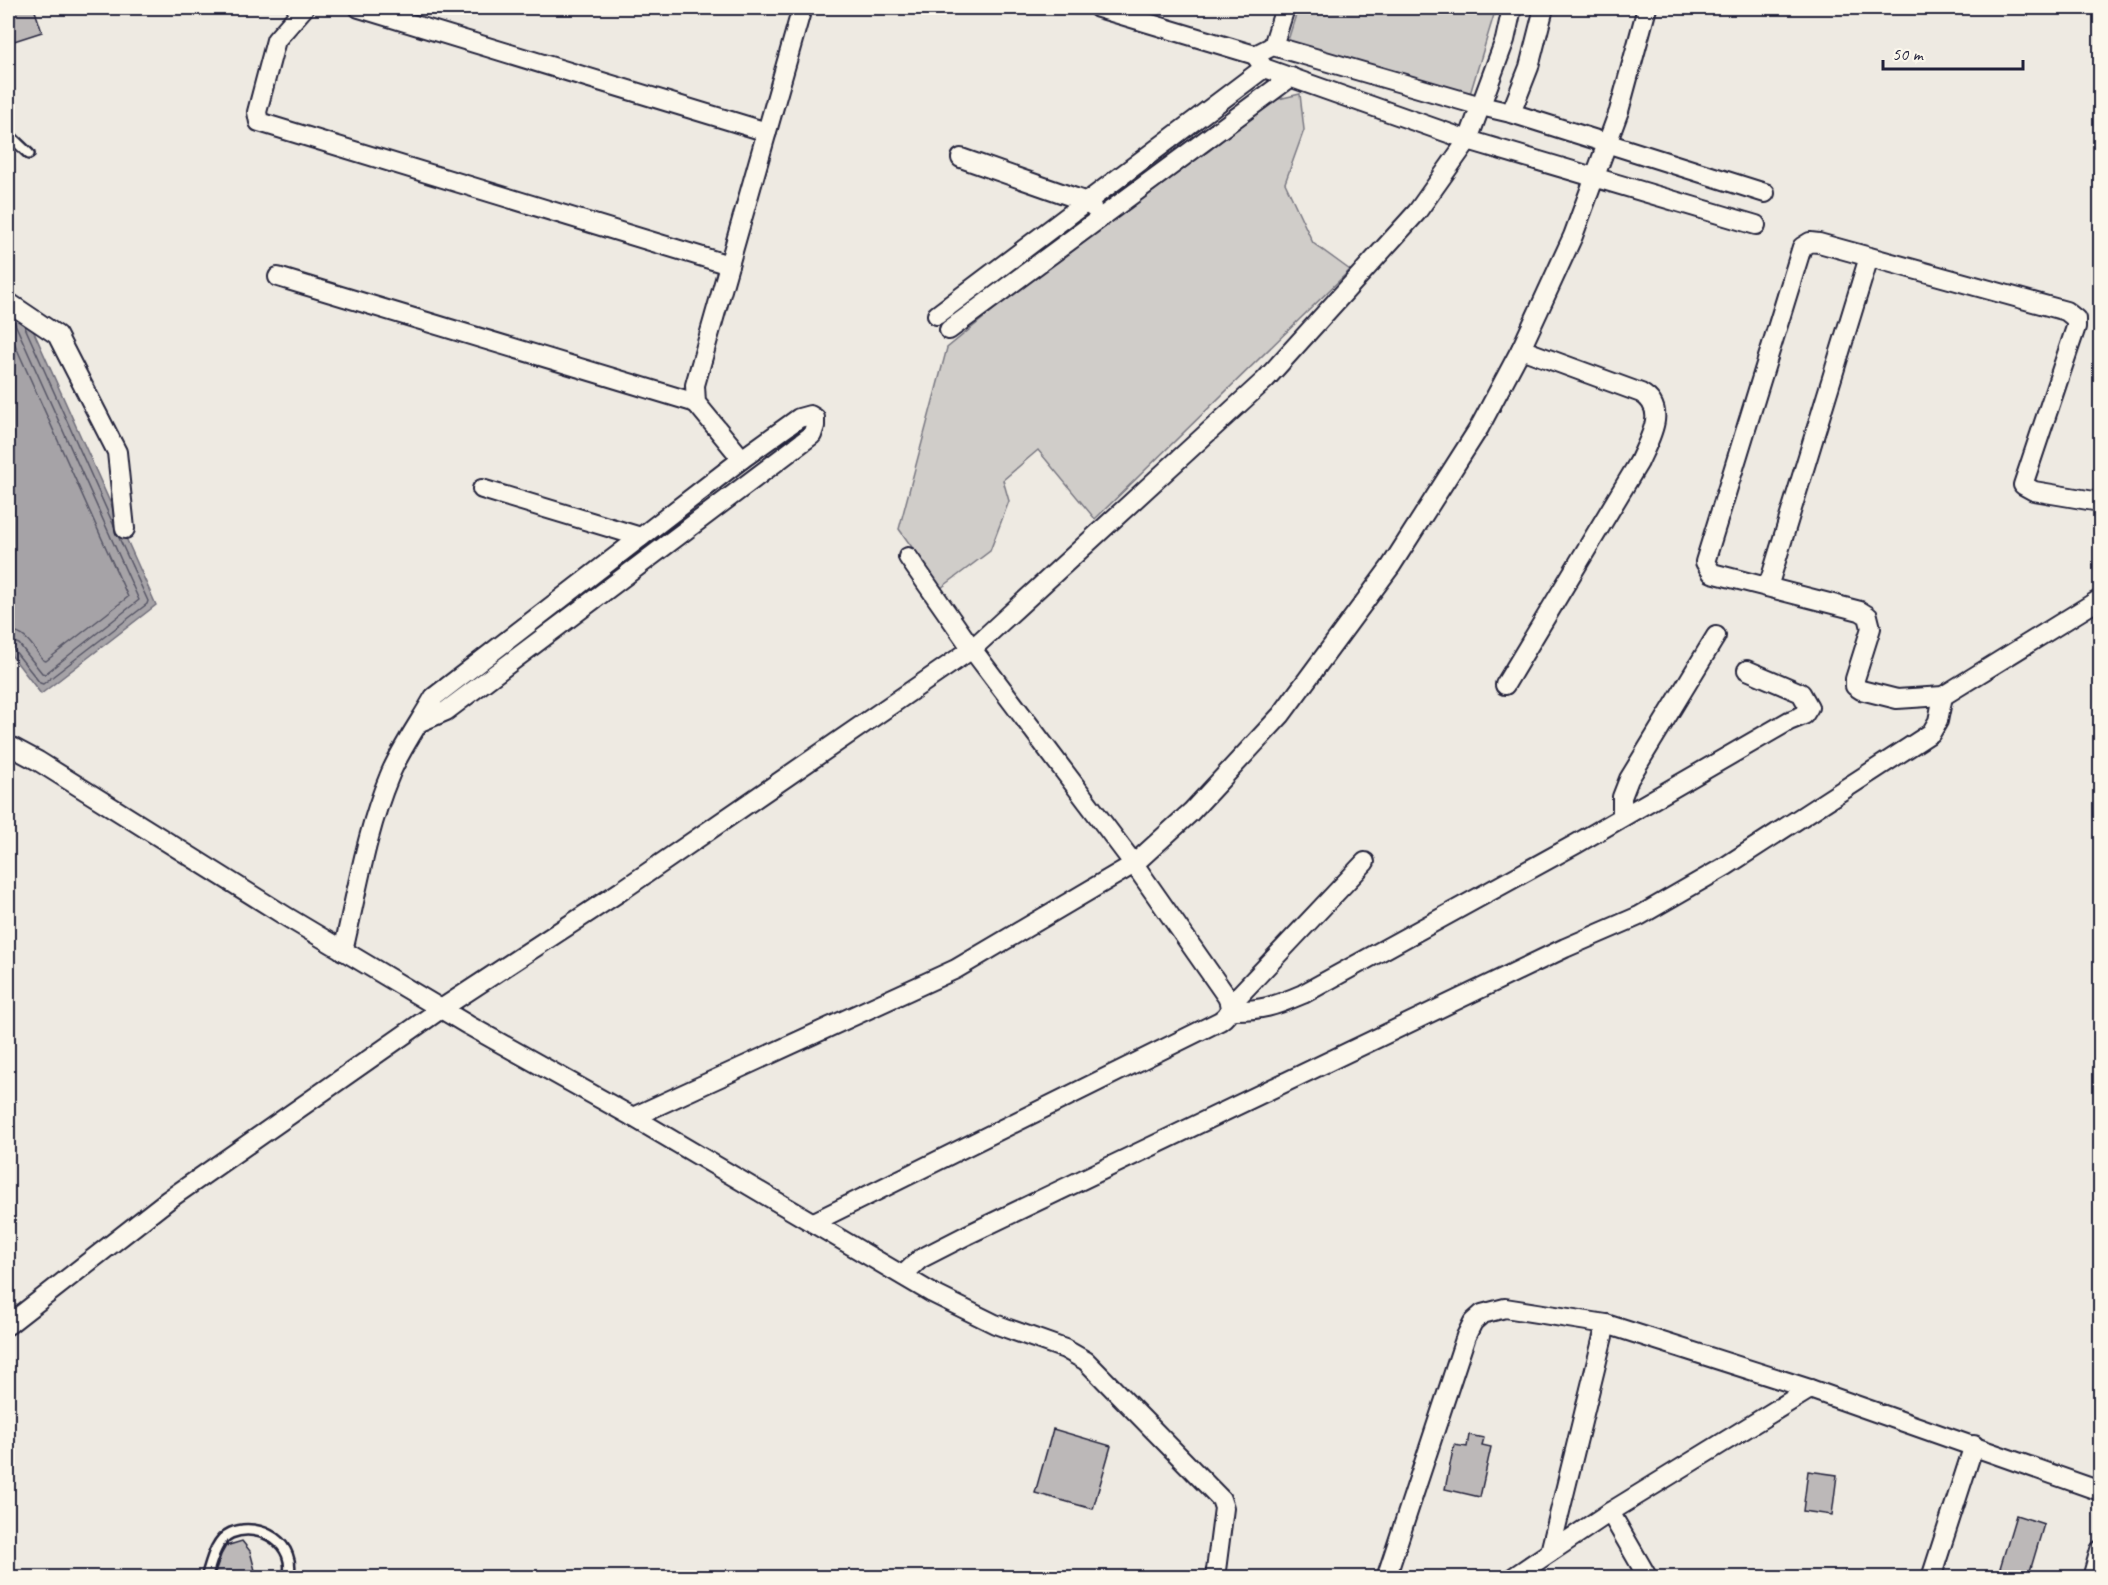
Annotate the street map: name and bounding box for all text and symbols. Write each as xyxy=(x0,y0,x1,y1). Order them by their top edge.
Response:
scale bar xyxy=(1883,33,2022,71)
text: 50 m xyxy=(1892,43,1925,65)

